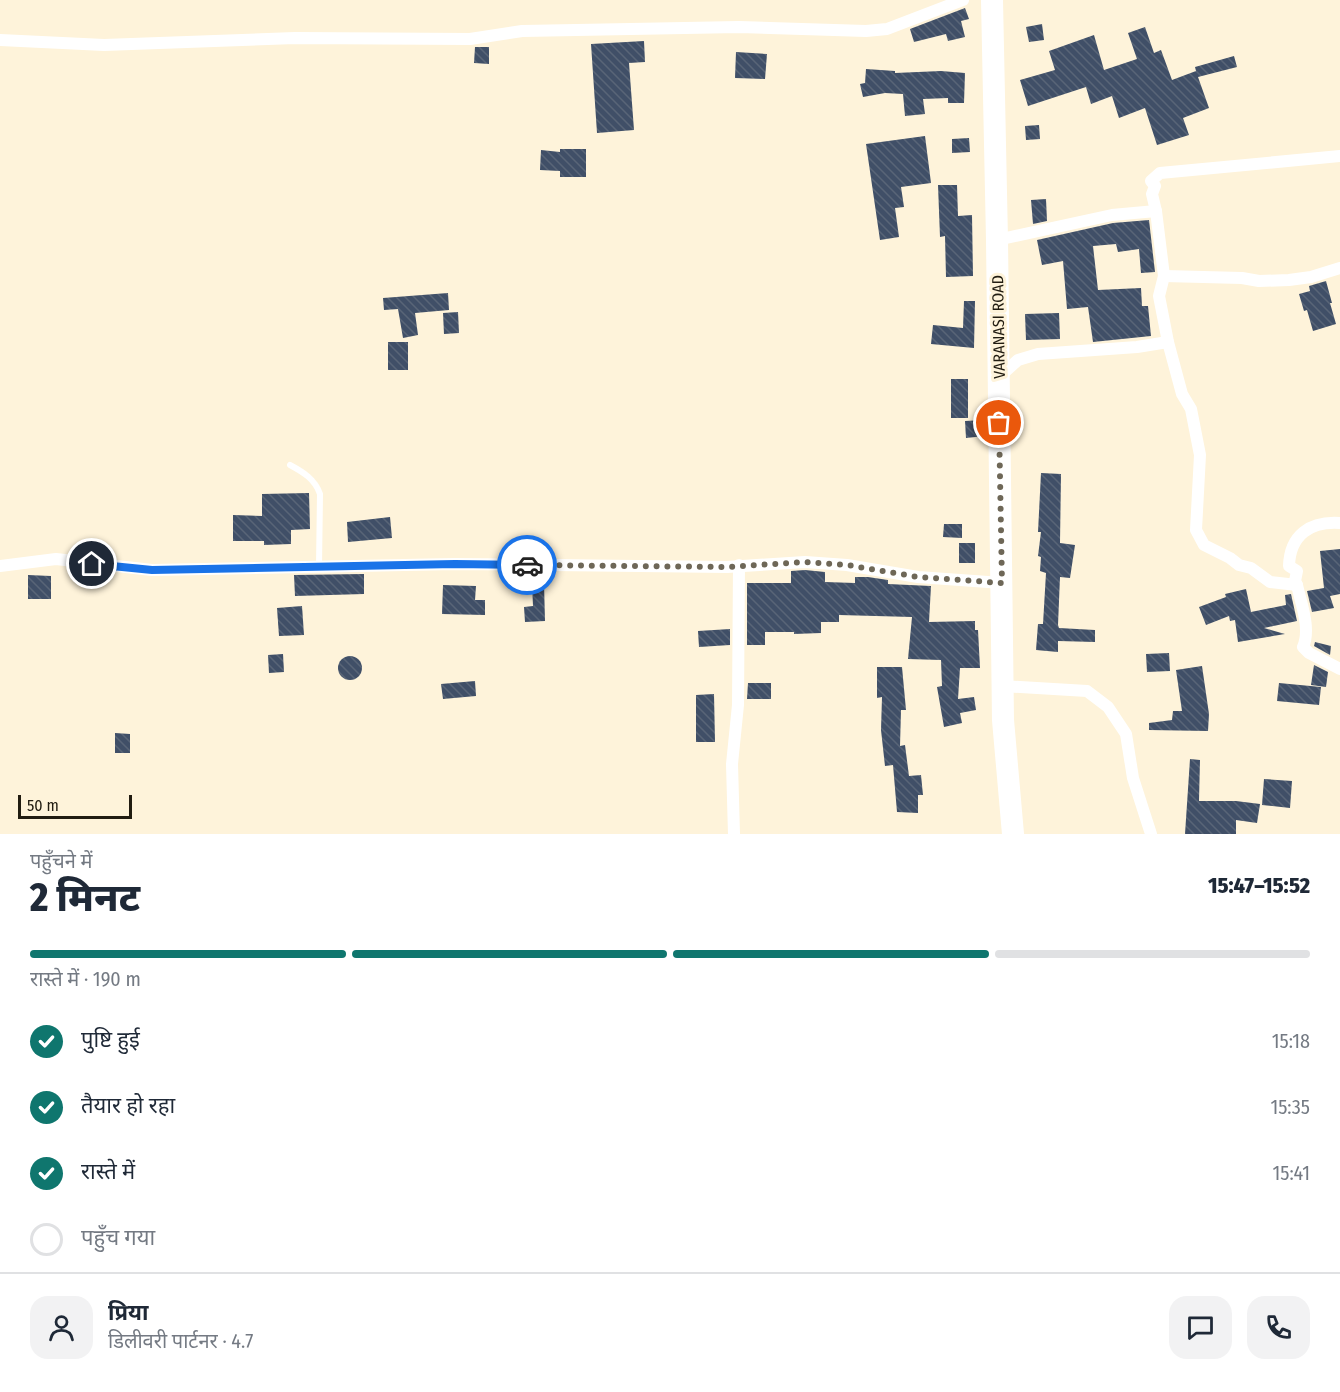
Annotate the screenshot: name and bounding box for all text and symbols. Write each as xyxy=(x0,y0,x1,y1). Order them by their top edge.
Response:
street label: VARANASI ROAD xyxy=(988,275,1009,379)
pin xyxy=(973,397,1024,448)
icon: bag xyxy=(982,406,1015,439)
courier xyxy=(497,535,557,595)
pin xyxy=(66,538,117,589)
icon: home xyxy=(75,547,108,580)
icon: car xyxy=(511,549,544,582)
scale bar xyxy=(18,792,132,820)
text: 50 m xyxy=(27,796,59,815)
text: पहुँचने में xyxy=(30,849,92,873)
text: 15:47–15:52 xyxy=(1208,872,1310,899)
text: 2 मिनट xyxy=(30,875,140,921)
text: रास्ते में · 190 m xyxy=(30,967,141,991)
icon: check xyxy=(30,1025,63,1058)
text: पुष्टि हुई xyxy=(81,1026,140,1053)
text: 15:18 xyxy=(1272,1029,1310,1053)
icon: check xyxy=(30,1091,63,1124)
text: तैयार हो रहा xyxy=(81,1092,175,1119)
text: 15:35 xyxy=(1270,1095,1310,1119)
icon: check xyxy=(30,1157,63,1190)
text: रास्ते में xyxy=(81,1158,135,1185)
text: 15:41 xyxy=(1272,1161,1310,1185)
text: पहुँच गया xyxy=(81,1224,155,1251)
button: person xyxy=(30,1296,93,1359)
button: chat xyxy=(1169,1296,1232,1359)
button: phone xyxy=(1247,1296,1310,1359)
text: प्रिया xyxy=(108,1299,148,1326)
text: डिलीवरी पार्टनर · 4.7 xyxy=(108,1329,253,1353)

